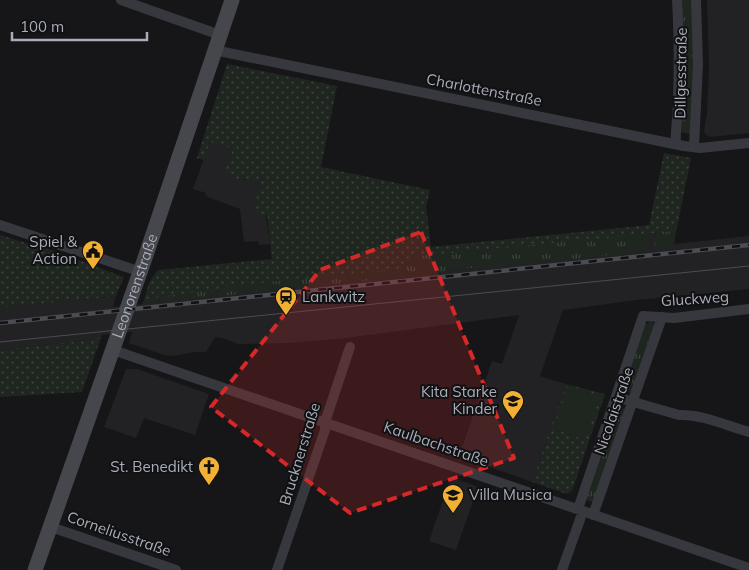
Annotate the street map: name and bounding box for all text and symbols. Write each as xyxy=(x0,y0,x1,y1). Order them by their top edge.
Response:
scale bar xyxy=(12,10,148,42)
text: 100 m xyxy=(20,17,64,36)
street label: Dillgesstraße xyxy=(670,27,691,119)
street label: Charlottenstraße xyxy=(425,69,544,110)
street label: Leonorenstraße xyxy=(107,231,161,341)
place label: Spiel & Action xyxy=(29,232,78,268)
public building icon: Spiel & Action xyxy=(81,239,105,270)
station icon: Lankwitz xyxy=(274,285,298,316)
place label: Lankwitz xyxy=(302,287,365,306)
street label: Gluckweg xyxy=(660,287,730,310)
street label: Nicolaistraße xyxy=(590,365,637,457)
place label: Kita Starke Kinder xyxy=(421,382,498,418)
school or university icon: Kita Starke Kinder xyxy=(501,389,525,420)
street label: Brucknerstraße xyxy=(275,400,324,508)
street label: Kaulbachstraße xyxy=(381,417,491,470)
church icon: St. Benedikt xyxy=(197,455,221,486)
place label: St. Benedikt xyxy=(110,457,193,476)
school or university icon: Villa Musica xyxy=(441,483,465,514)
place label: Villa Musica xyxy=(469,485,552,504)
street label: Corneliusstraße xyxy=(65,507,174,560)

